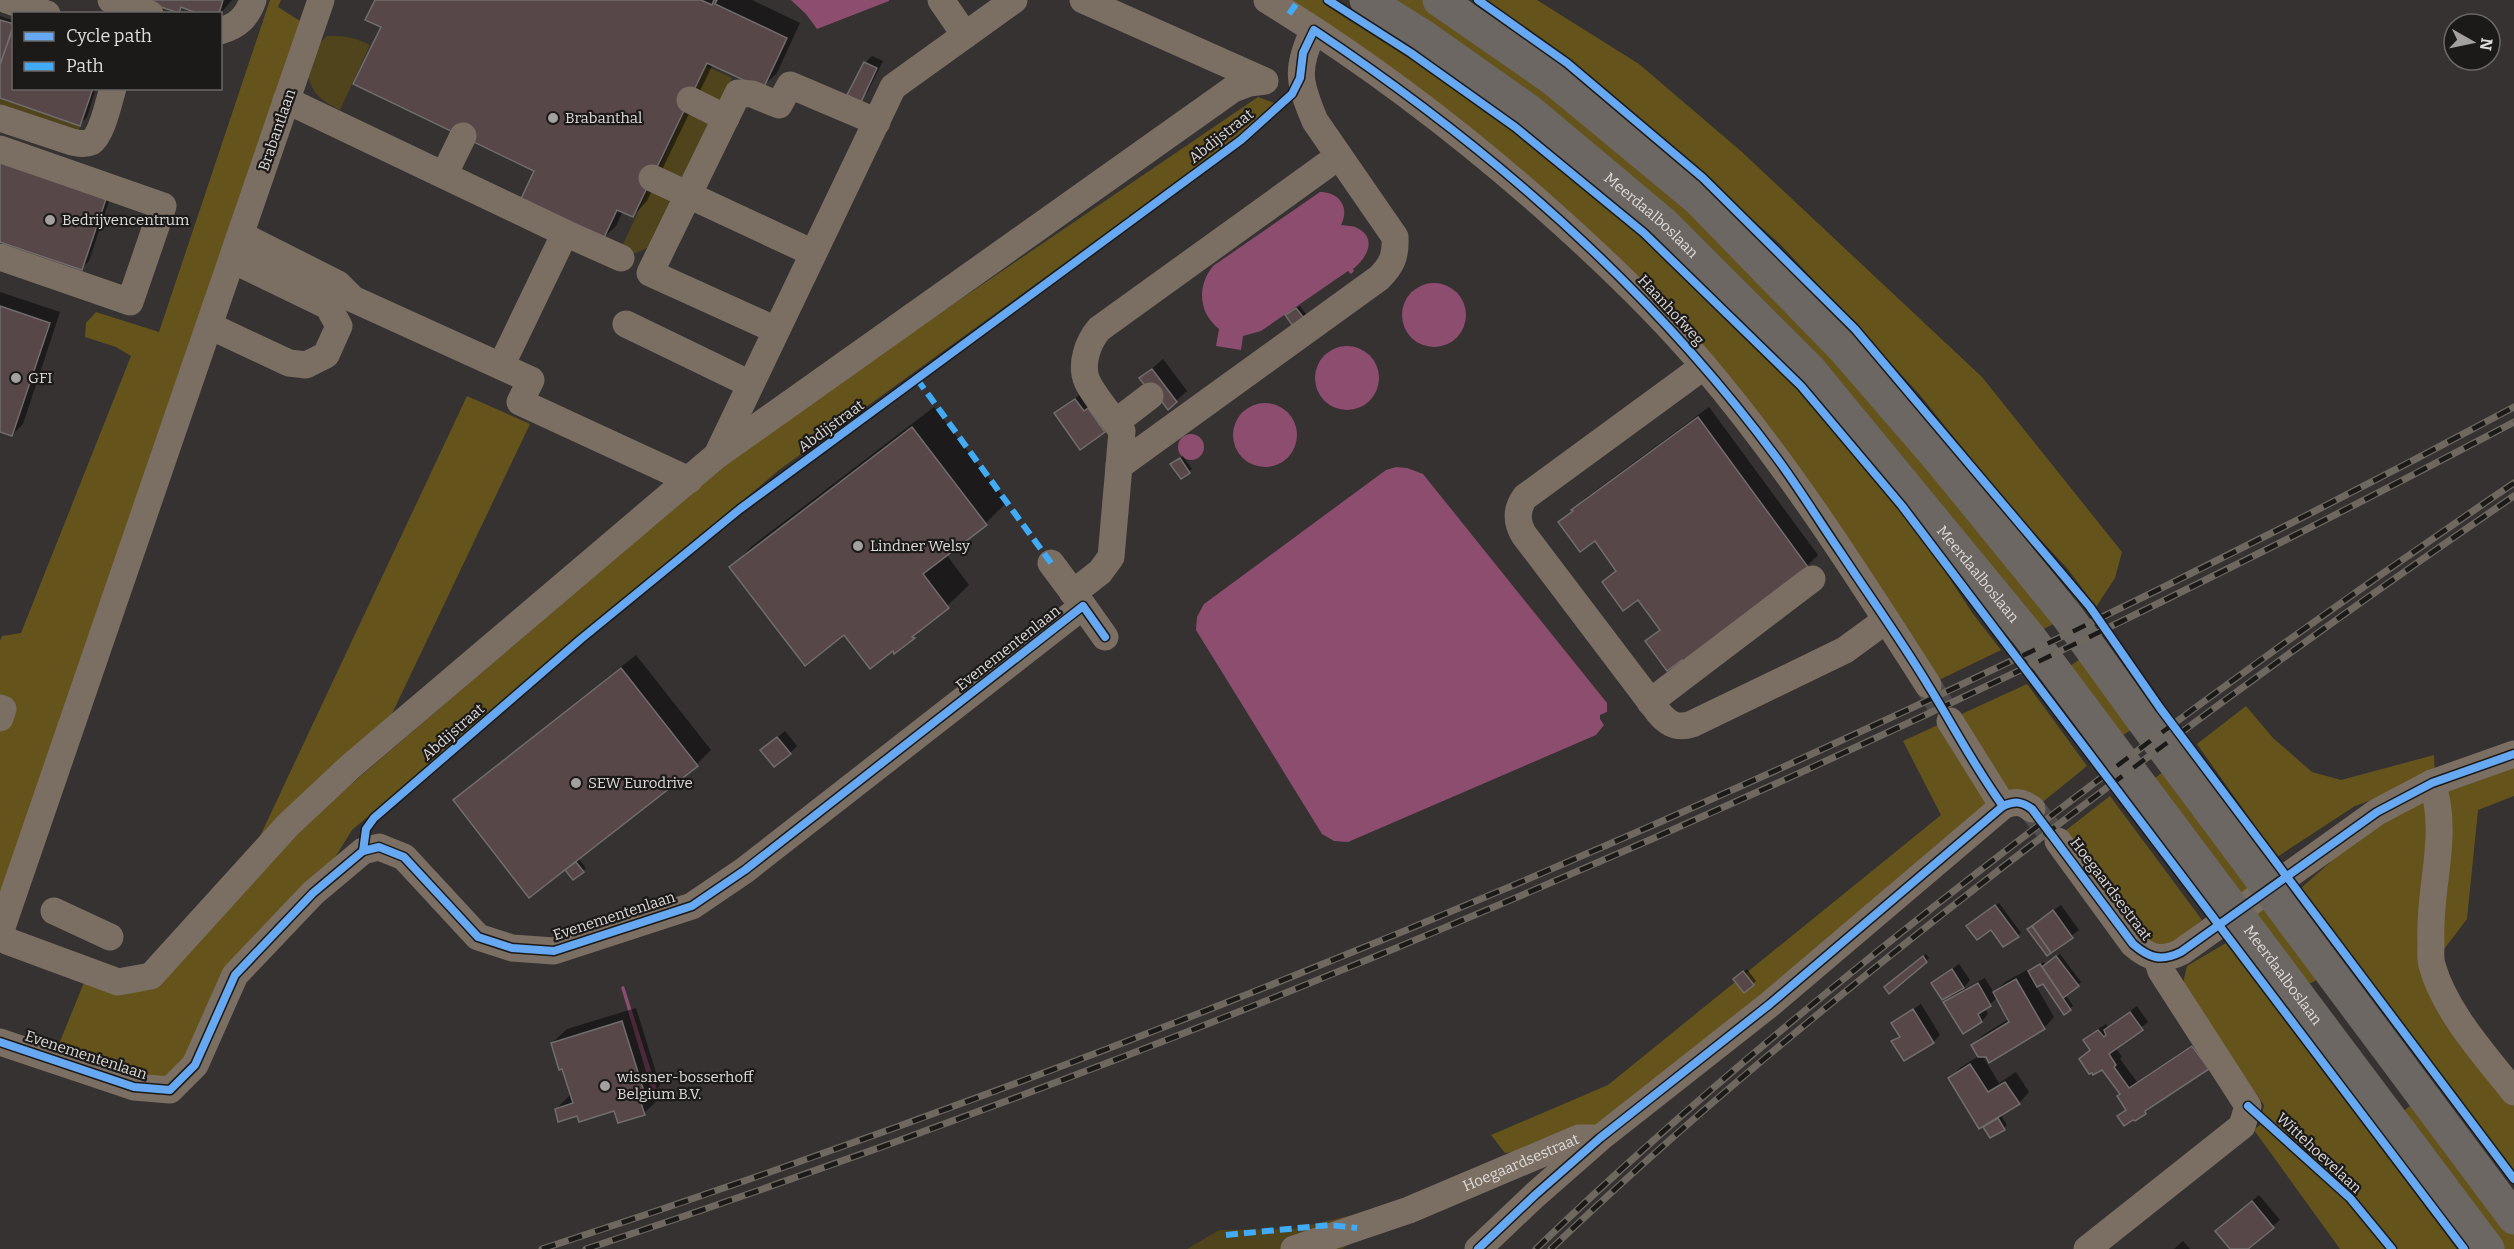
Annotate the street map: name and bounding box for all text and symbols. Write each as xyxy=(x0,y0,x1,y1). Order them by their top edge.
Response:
legend xyxy=(12,12,222,90)
north arrow xyxy=(2442,12,2502,72)
text: Cycle path xyxy=(66,25,152,47)
text: N xyxy=(2476,37,2497,52)
text: Path xyxy=(66,55,104,77)
street label: Brabantlaan xyxy=(255,86,300,173)
street label: Abdijstraat xyxy=(1185,105,1257,167)
place label: Brabanthal xyxy=(565,109,642,127)
marker: Brabanthal xyxy=(546,111,560,125)
street label: Meerdaalboslaan xyxy=(1601,169,1702,262)
place label: Bedrijvencentrum xyxy=(62,211,190,229)
marker: Bedrijvencentrum xyxy=(43,213,57,227)
street label: Haanhofweg xyxy=(1634,271,1708,349)
place label: GFI xyxy=(28,369,52,387)
marker: GFI xyxy=(9,371,23,385)
street label: Abdijstraat xyxy=(794,396,868,456)
street label: Meerdaalboslaan xyxy=(1933,522,2023,626)
place label: Lindner Welsy xyxy=(870,537,970,555)
marker: Lindner Welsy xyxy=(851,539,865,553)
street label: Evenementenlaan xyxy=(952,601,1064,694)
street label: Abdijstraat xyxy=(418,700,488,764)
place label: SEW Eurodrive xyxy=(588,774,693,792)
marker: SEW Eurodrive xyxy=(569,776,583,790)
street label: Hoegaardsestraat xyxy=(2066,834,2156,944)
street label: Evenementenlaan xyxy=(551,888,678,944)
street label: Meerdaalboslaan xyxy=(2240,922,2326,1029)
street label: Evenementenlaan xyxy=(23,1027,150,1083)
place label: wissner-bosserhoff Belgium B.V. xyxy=(616,1068,755,1103)
marker: wissner-bosserhoff Belgium B.V. xyxy=(598,1079,612,1093)
street label: Wittehoevelaan xyxy=(2273,1109,2366,1197)
street label: Hoegaardsestraat xyxy=(1460,1130,1582,1195)

